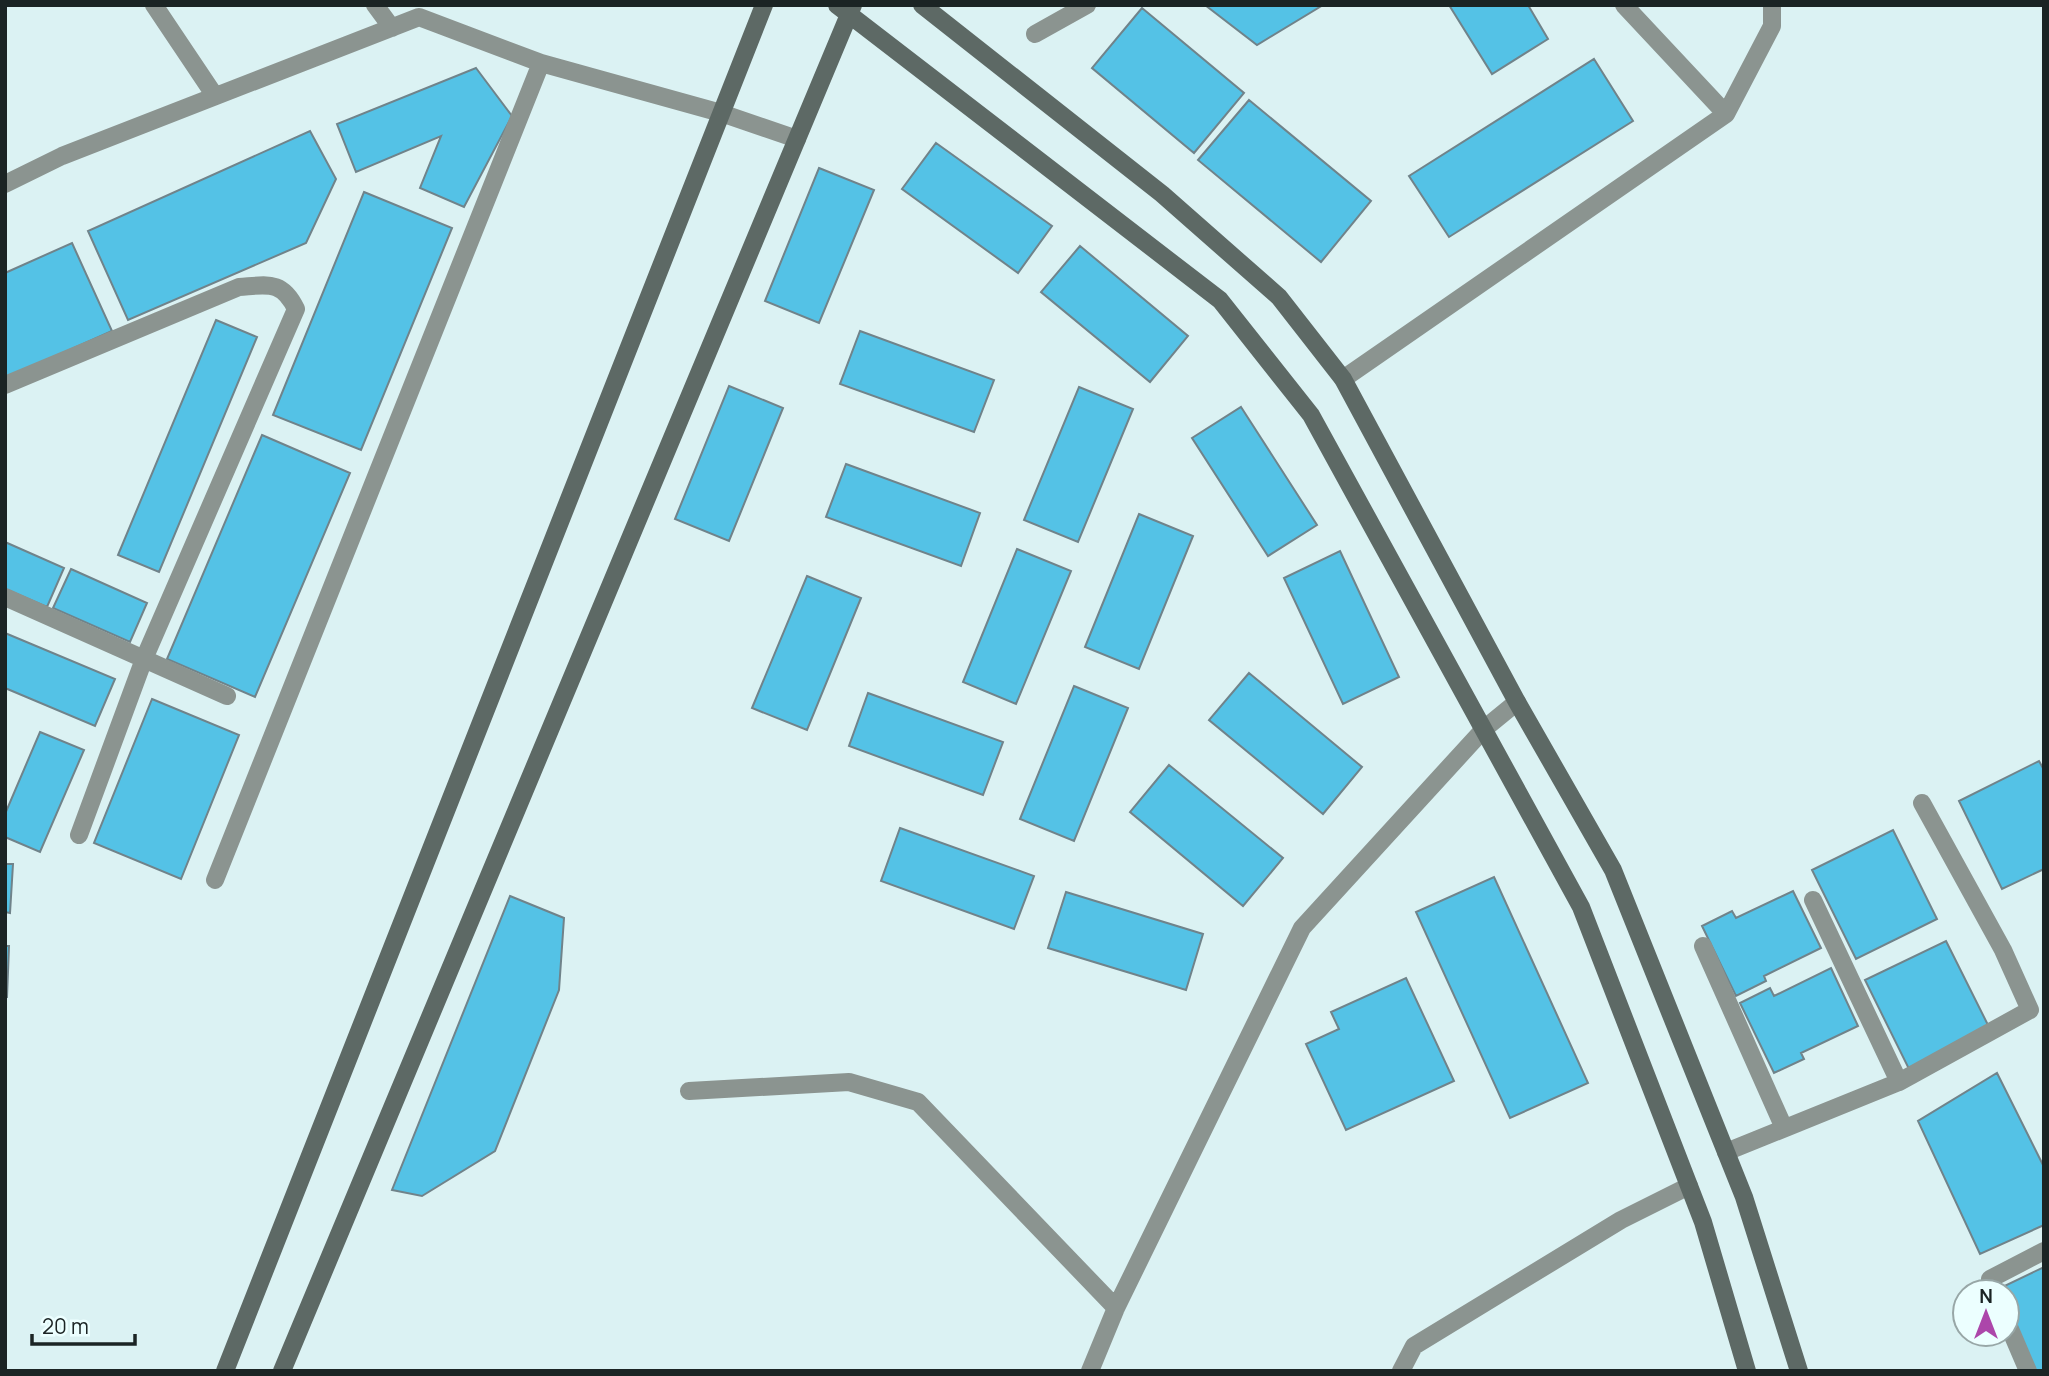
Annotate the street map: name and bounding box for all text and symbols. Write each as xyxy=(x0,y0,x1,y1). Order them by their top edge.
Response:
north arrow xyxy=(1951,1278,2021,1348)
text: N xyxy=(1979,1283,1993,1309)
scale bar xyxy=(32,1302,135,1346)
text: 20 m xyxy=(42,1312,89,1340)

